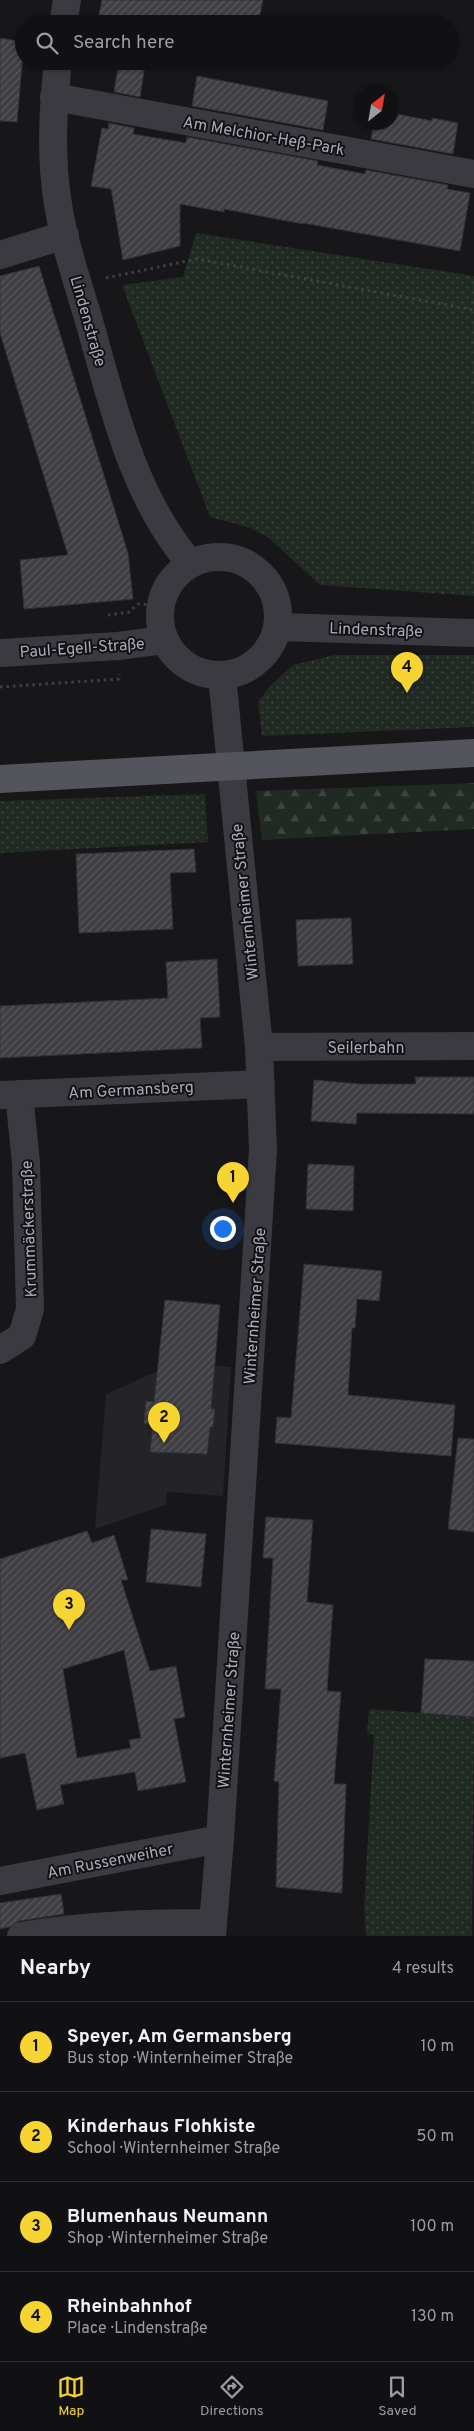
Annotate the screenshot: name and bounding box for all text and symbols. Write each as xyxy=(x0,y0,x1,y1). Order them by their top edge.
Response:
search box xyxy=(15,15,459,70)
icon: search xyxy=(33,29,61,57)
text: Search here xyxy=(73,31,175,55)
north arrow xyxy=(354,85,399,130)
street label: Am Melchior-Heß-Park xyxy=(181,113,346,161)
street label: Lindenstraße xyxy=(65,274,110,369)
street label: Lindenstraße xyxy=(329,619,423,643)
street label: Paul-Egell-Straße xyxy=(19,635,145,663)
pin: 4 xyxy=(391,652,423,693)
street label: Winternheimer Straße xyxy=(228,823,264,981)
street label: Seilerbahn xyxy=(328,1039,404,1059)
street label: Am Germansberg xyxy=(68,1078,194,1104)
street label: Krummäckerstraße xyxy=(18,1160,42,1298)
pin: 1 xyxy=(217,1162,249,1203)
your location xyxy=(210,1216,236,1242)
street label: Winternheimer Straße xyxy=(241,1227,271,1385)
pin: 2 xyxy=(148,1402,180,1443)
pin: 3 xyxy=(53,1589,85,1630)
street label: Winternheimer Straße xyxy=(215,1631,245,1789)
street label: Am Russenweiher xyxy=(46,1840,175,1884)
text: Nearby xyxy=(20,1955,91,1982)
text: 4 results xyxy=(392,1959,454,1979)
text: Speyer, Am Germansberg xyxy=(67,2025,292,2049)
text: 1 xyxy=(33,2037,39,2057)
text: 10 m xyxy=(420,2037,454,2057)
text: Bus stop · Winternheimer Straße xyxy=(67,2049,293,2069)
text: Kinderhaus Flohkiste xyxy=(67,2115,255,2139)
text: 2 xyxy=(31,2127,41,2147)
text: 50 m xyxy=(417,2127,454,2147)
text: School · Winternheimer Straße xyxy=(67,2139,280,2159)
text: Blumenhaus Neumann xyxy=(67,2205,268,2229)
text: 3 xyxy=(31,2217,41,2237)
text: 100 m xyxy=(410,2217,454,2237)
text: Shop · Winternheimer Straße xyxy=(67,2229,268,2249)
text: Rheinbahnhof xyxy=(67,2295,192,2319)
text: 4 xyxy=(31,2307,41,2327)
text: 130 m xyxy=(411,2307,454,2327)
text: Place · Lindenstraße xyxy=(67,2319,208,2339)
tab: Map xyxy=(57,2373,85,2420)
tab: Directions xyxy=(200,2373,264,2420)
tab: Saved xyxy=(378,2373,417,2420)

